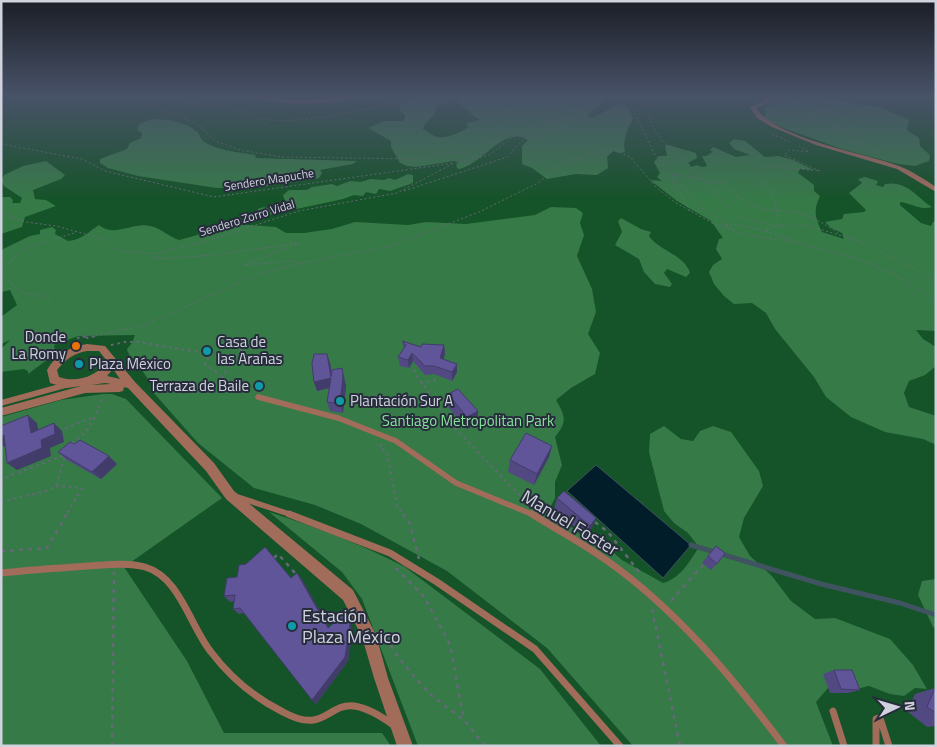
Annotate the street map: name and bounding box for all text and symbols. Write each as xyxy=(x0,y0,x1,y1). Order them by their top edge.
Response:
street label: Sendero Mapuche xyxy=(223,163,315,196)
street label: Sendero Zorro Vidal xyxy=(197,194,297,241)
place label: Donde La Romy xyxy=(11,325,66,365)
place label: Casa de las Arañas xyxy=(217,330,282,370)
marker: Donde La Romy xyxy=(70,340,82,352)
marker: Casa de las Arañas xyxy=(201,345,213,357)
place label: Plaza México xyxy=(89,352,171,375)
marker: Plaza México xyxy=(73,358,85,370)
place label: Terraza de Baile xyxy=(149,374,249,397)
marker: Terraza de Baile xyxy=(253,380,265,392)
place label: Plantación Sur A xyxy=(350,389,453,412)
marker: Plantación Sur A xyxy=(334,395,346,407)
park label: Santiago Metropolitan Park xyxy=(382,409,554,432)
street label: Manuel Foster xyxy=(516,483,624,562)
place label: Estación Plaza México xyxy=(302,602,400,650)
marker: Estación Plaza México xyxy=(286,620,298,632)
north arrow xyxy=(872,682,922,732)
text: N xyxy=(900,700,921,712)

